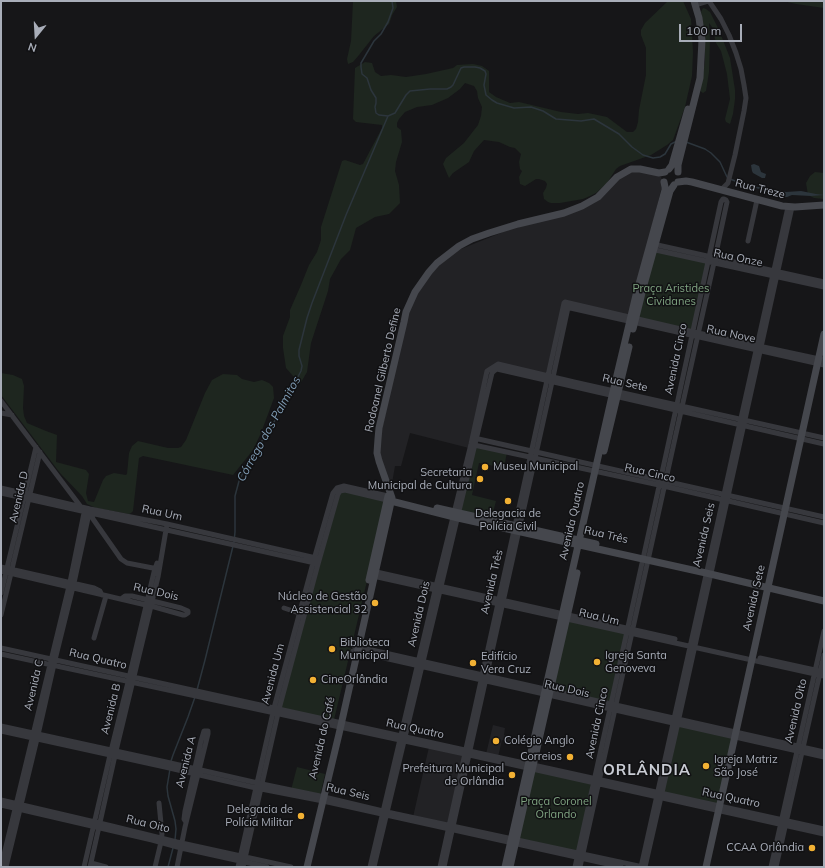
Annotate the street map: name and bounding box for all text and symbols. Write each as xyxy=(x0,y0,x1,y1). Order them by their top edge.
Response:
north arrow xyxy=(16,16,56,56)
scale bar xyxy=(681,16,744,42)
text: 100 m xyxy=(686,23,721,38)
text: N xyxy=(26,39,38,55)
street label: Rua Treze xyxy=(734,176,786,202)
street label: Rua Onze xyxy=(712,246,764,270)
park label: Praça Aristides Cividanes xyxy=(632,282,710,308)
street label: Rodoanel Gilberto Define xyxy=(362,307,404,433)
street label: Avenida Cinco xyxy=(662,322,690,396)
street label: Rua Nove xyxy=(705,322,757,346)
street label: Rua Sete xyxy=(601,371,649,395)
water label: Córrego dos Palmitos xyxy=(234,374,304,484)
place label: Museu Municipal xyxy=(493,460,578,474)
street label: Rua Cinco xyxy=(623,461,677,485)
marker: Museu Municipal xyxy=(480,462,490,472)
place label: Secretaria Municipal de Cultura xyxy=(368,466,472,492)
street label: Avenida D xyxy=(7,470,31,524)
marker: Secretaria Municipal de Cultura xyxy=(475,474,485,484)
street label: Avenida Quatro xyxy=(557,480,587,562)
marker: Delegacia de Polícia Civil xyxy=(503,496,513,506)
street label: Rua Um xyxy=(141,502,183,524)
street label: Avenida Seis xyxy=(690,502,718,568)
place label: Delegacia de Polícia Civil xyxy=(475,507,541,533)
street label: Rua Três xyxy=(583,524,629,546)
street label: Avenida Três xyxy=(478,548,506,616)
street label: Avenida Sete xyxy=(740,564,768,632)
street label: Rua Dois xyxy=(132,580,180,604)
street label: Avenida Dois xyxy=(405,580,433,648)
place label: Núcleo de Gestão Assistencial 32 xyxy=(278,590,367,616)
marker: Núcleo de Gestão Assistencial 32 xyxy=(370,598,380,608)
street label: Rua Um xyxy=(577,606,621,628)
place label: Biblioteca Municipal xyxy=(340,636,390,662)
street label: Avenida Um xyxy=(259,642,287,706)
marker: Biblioteca Municipal xyxy=(327,644,337,654)
street label: Rua Quatro xyxy=(68,646,128,672)
place label: Igreja Santa Genoveva xyxy=(605,649,667,675)
place label: Edifício Vera Cruz xyxy=(481,650,531,676)
marker: Igreja Santa Genoveva xyxy=(592,657,602,667)
street label: Avenida C xyxy=(22,658,46,712)
marker: Edifício Vera Cruz xyxy=(468,658,478,668)
place label: CineOrlândia xyxy=(321,673,388,687)
marker: CineOrlândia xyxy=(308,675,318,685)
street label: Rua Dois xyxy=(543,677,591,701)
street label: Avenida Oito xyxy=(782,677,810,745)
street label: Avenida B xyxy=(98,682,124,736)
street label: Avenida Cinco xyxy=(583,686,611,760)
street label: Avenida do Café xyxy=(306,696,338,780)
street label: Rua Quatro xyxy=(385,716,445,742)
place label: Colégio Anglo xyxy=(504,734,574,748)
street label: Avenida A xyxy=(173,735,199,789)
marker: Colégio Anglo xyxy=(491,736,501,746)
place label: Correios xyxy=(520,750,562,764)
marker: Correios xyxy=(565,752,575,762)
place label: Igreja Matriz São José xyxy=(714,753,778,779)
district label: ORLÂNDIA xyxy=(603,761,691,779)
marker: Igreja Matriz São José xyxy=(701,761,711,771)
place label: Prefeitura Municipal de Orlândia xyxy=(403,762,504,788)
marker: Prefeitura Municipal de Orlândia xyxy=(507,770,517,780)
street label: Rua Seis xyxy=(325,781,371,803)
street label: Rua Quatro xyxy=(701,785,761,811)
park label: Praça Coronel Orlando xyxy=(520,795,592,821)
place label: Delegacia de Polícia Militar xyxy=(225,803,293,829)
marker: Delegacia de Polícia Militar xyxy=(296,811,306,821)
street label: Rua Oito xyxy=(125,812,171,836)
place label: CCAA Orlândia xyxy=(726,841,804,855)
marker: CCAA Orlândia xyxy=(807,843,817,853)

